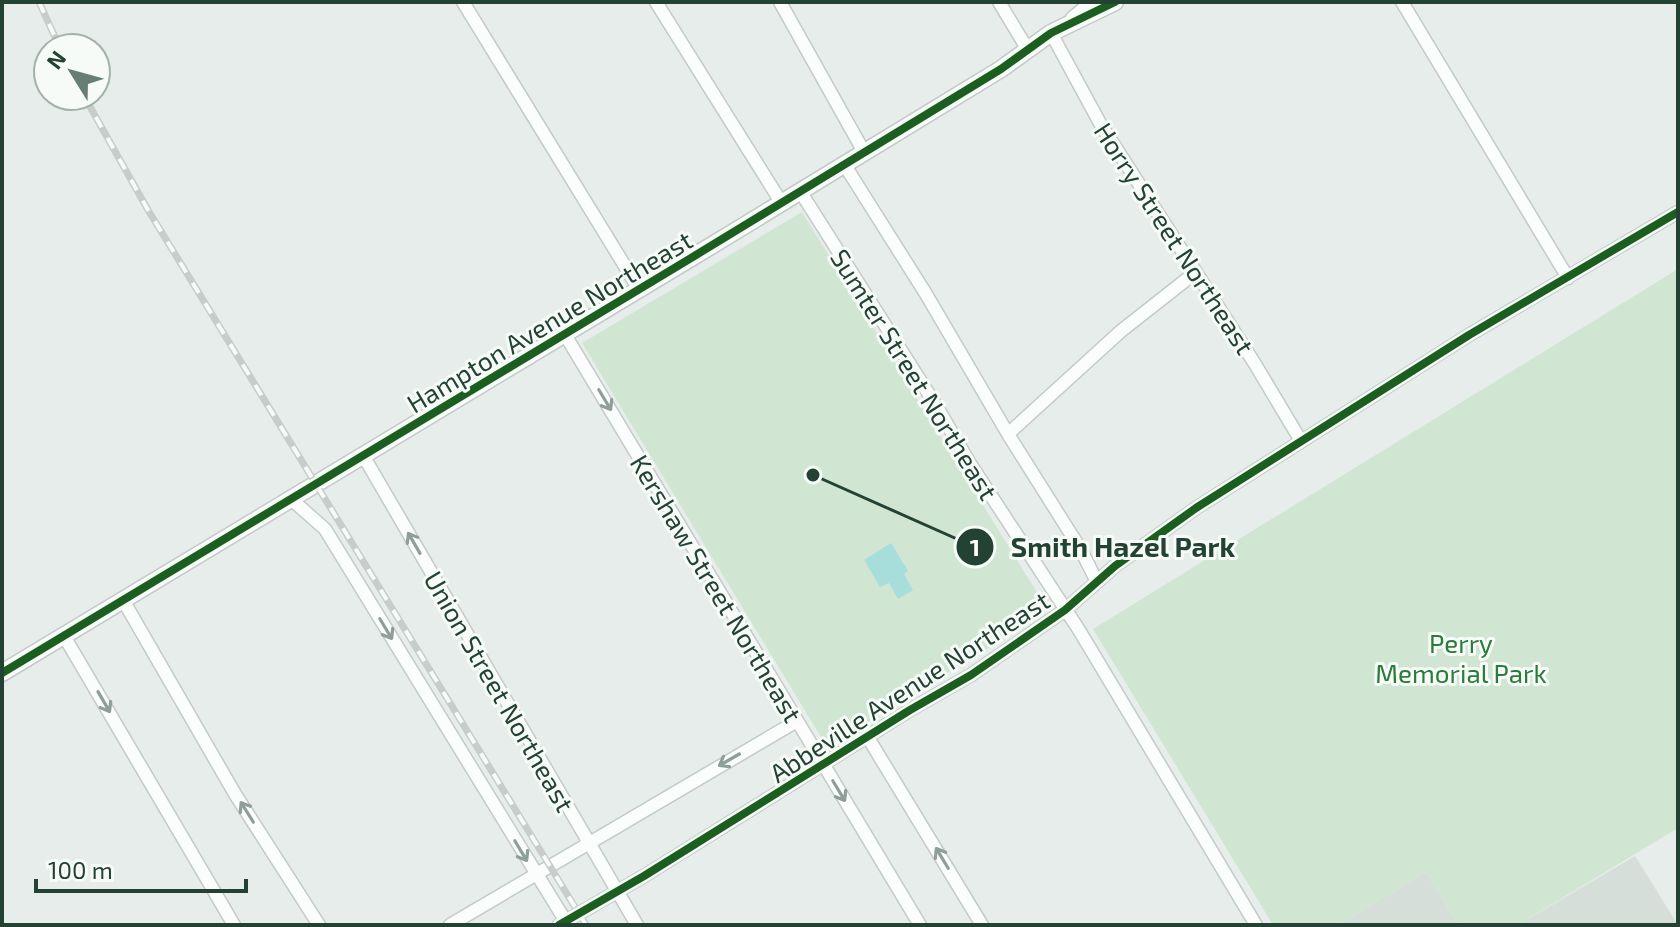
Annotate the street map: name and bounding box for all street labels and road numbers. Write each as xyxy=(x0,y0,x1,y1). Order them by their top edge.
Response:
street label: Horry Street Northeast xyxy=(1088,116,1262,360)
street label: Hampton Avenue Northeast xyxy=(401,223,697,419)
street label: Sumter Street Northeast xyxy=(825,243,1005,505)
street label: Kershaw Street Northeast xyxy=(625,449,809,727)
street label: Union Street Northeast xyxy=(418,565,582,817)
street label: Abbeville Avenue Northeast xyxy=(763,584,1055,788)

